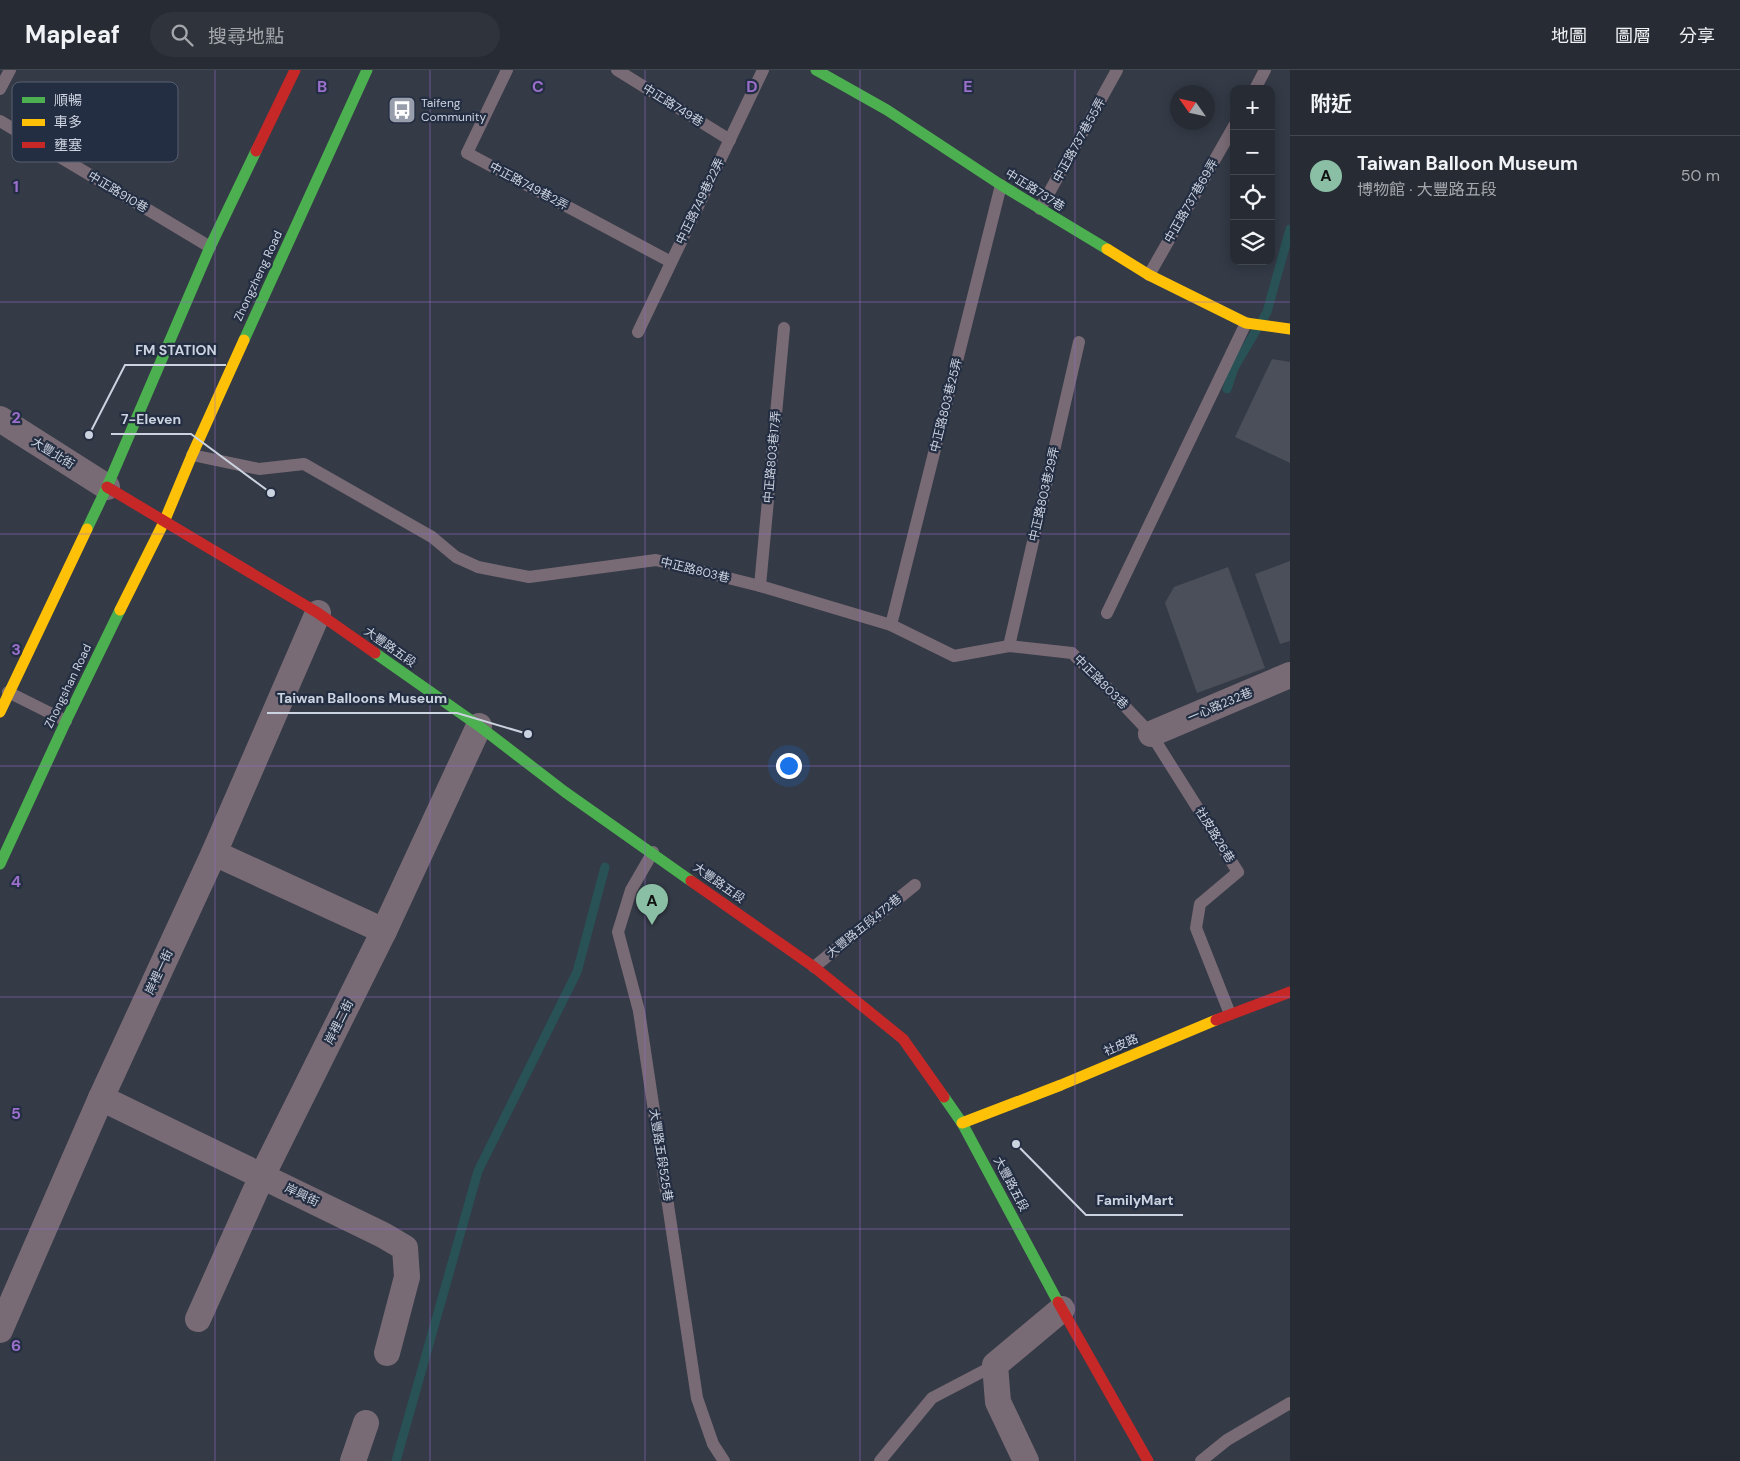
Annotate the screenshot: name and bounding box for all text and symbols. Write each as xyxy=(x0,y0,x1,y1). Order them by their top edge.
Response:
search box xyxy=(150,12,500,57)
text: Mapleaf xyxy=(25,19,120,50)
icon: search xyxy=(168,21,196,49)
text: 搜尋地點 xyxy=(208,24,284,49)
text: 地圖 xyxy=(1551,24,1587,48)
text: 圖層 xyxy=(1615,24,1651,48)
text: 分享 xyxy=(1679,24,1715,48)
text: B xyxy=(317,76,327,97)
text: C xyxy=(532,76,544,97)
text: D xyxy=(746,76,758,97)
text: E xyxy=(963,76,973,97)
street label: 中正路749巷 xyxy=(640,80,706,130)
legend xyxy=(12,82,178,162)
north arrow xyxy=(1170,85,1215,130)
map controls xyxy=(1230,85,1275,265)
button: + xyxy=(1230,85,1275,130)
text: 附近 xyxy=(1310,90,1352,118)
text: 順暢 xyxy=(54,91,82,109)
bus stop icon: Taifeng Community xyxy=(387,95,417,125)
place label: Taifeng Community xyxy=(421,95,486,125)
street label: 中正路737巷55弄 xyxy=(1049,95,1109,185)
text: 車多 xyxy=(54,113,82,131)
button: − xyxy=(1230,130,1275,175)
text: 壅塞 xyxy=(54,136,82,154)
text: Taiwan Balloon Museum xyxy=(1357,151,1578,176)
street label: 中正路749巷22弄 xyxy=(672,155,728,247)
street label: 中正路737巷69弄 xyxy=(1161,156,1221,246)
street label: 中正路749巷2弄 xyxy=(487,158,571,214)
street label: 中正路737巷 xyxy=(1002,165,1068,215)
text: A xyxy=(1320,165,1332,186)
text: 50 m xyxy=(1681,165,1720,186)
street label: 中正路910巷 xyxy=(85,168,151,216)
button: locate xyxy=(1230,175,1275,220)
text: 1 xyxy=(13,176,19,197)
text: 博物館 · 大豐路五段 xyxy=(1357,179,1497,200)
button: layers xyxy=(1230,220,1275,265)
street label: Zhongzheng Road xyxy=(230,228,286,324)
callout: FM STATION xyxy=(125,336,226,365)
text: FM STATION xyxy=(135,341,217,359)
street label: 中正路803巷25弄 xyxy=(927,356,965,454)
callout: 7-Eleven xyxy=(111,405,191,434)
text: 2 xyxy=(11,407,21,428)
text: 7-Eleven xyxy=(121,410,181,428)
street label: 中正路803巷17弄 xyxy=(760,410,784,504)
street label: 大豐北街 xyxy=(28,433,78,473)
street label: 中正路803巷29弄 xyxy=(1025,445,1063,543)
street label: 中正路803巷 xyxy=(659,554,731,586)
street label: 大豐路五段 xyxy=(361,623,419,671)
text: 3 xyxy=(11,639,21,660)
street label: Zhongshan Road xyxy=(41,641,95,731)
street label: 中正路803巷 xyxy=(1070,651,1132,713)
callout: Taiwan Balloons Museum xyxy=(267,684,457,713)
street label: 一心路232巷 xyxy=(1185,684,1255,726)
text: Taiwan Balloons Museum xyxy=(277,689,447,707)
your location xyxy=(776,753,802,779)
street label: 社皮路26巷 xyxy=(1192,804,1238,866)
street label: 大豐路五段 xyxy=(690,859,748,907)
text: 4 xyxy=(11,871,21,892)
pin: A xyxy=(636,884,668,925)
street label: 大豐路五段472巷 xyxy=(823,891,905,961)
street label: 岸裡一街 xyxy=(142,947,176,997)
street label: 岸裡二街 xyxy=(321,997,357,1047)
street label: 社皮路 xyxy=(1101,1031,1141,1059)
text: 5 xyxy=(11,1103,21,1124)
street label: 大豐路五段525巷 xyxy=(646,1108,676,1202)
street label: 大豐路五段 xyxy=(990,1154,1032,1214)
street label: 岸興街 xyxy=(282,1180,322,1210)
callout: FamilyMart xyxy=(1086,1186,1183,1215)
text: FamilyMart xyxy=(1097,1191,1173,1209)
text: 6 xyxy=(11,1335,21,1356)

